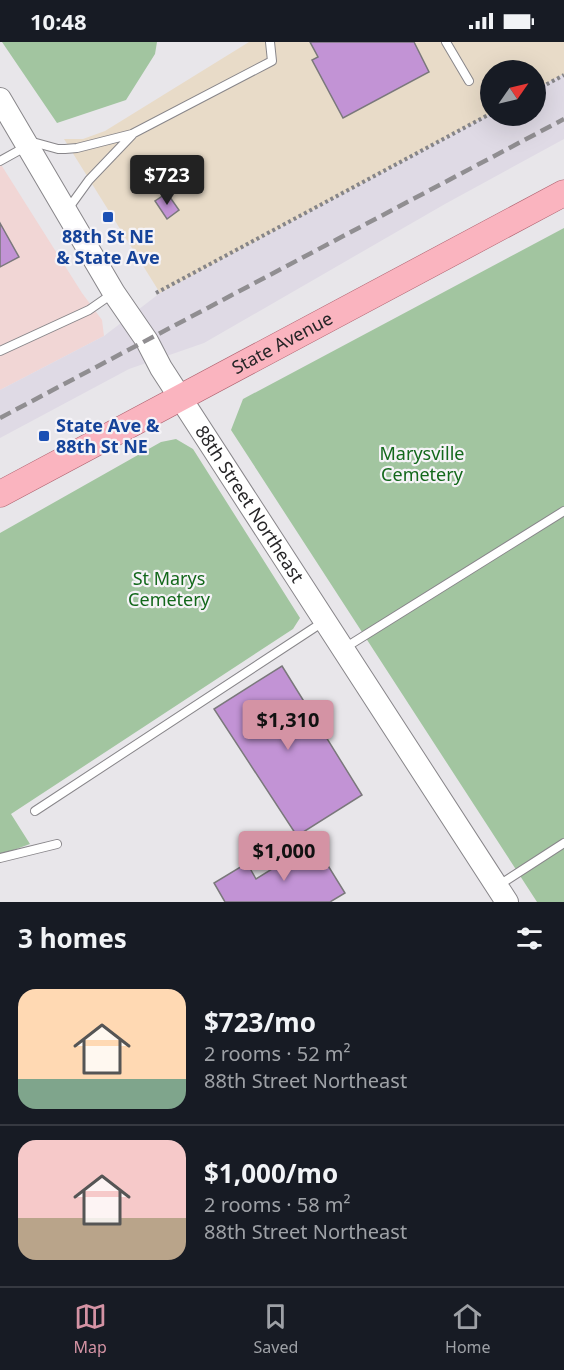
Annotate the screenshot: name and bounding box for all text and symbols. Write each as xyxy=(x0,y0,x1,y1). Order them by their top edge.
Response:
text: 10:48 xyxy=(30,6,87,36)
north arrow xyxy=(480,60,546,126)
map controls xyxy=(480,60,546,126)
pin: $723 xyxy=(131,155,203,206)
text: $723 xyxy=(144,161,190,188)
marker: 88th St NE & State Ave xyxy=(101,210,115,224)
place label: 88th St NE & State Ave xyxy=(56,224,160,269)
street label: State Avenue xyxy=(227,306,336,379)
place label: State Ave & 88th St NE xyxy=(56,413,160,458)
street label: 88th Street Northeast xyxy=(190,420,310,587)
marker: State Ave & 88th St NE xyxy=(37,429,51,443)
park label: Marysville Cemetery xyxy=(380,441,464,486)
park label: St Marys Cemetery xyxy=(128,566,211,611)
pin: $1,310 xyxy=(239,700,337,751)
text: $1,310 xyxy=(257,706,319,733)
pin: $1,000 xyxy=(235,831,333,882)
text: $1,000 xyxy=(253,837,315,864)
text: 3 homes xyxy=(18,920,127,956)
icon: filters xyxy=(513,922,546,955)
text: $723/mo xyxy=(204,1004,316,1040)
icon: home xyxy=(66,1013,138,1085)
text: 2 rooms · 52 m² xyxy=(204,1040,351,1067)
text: 88th Street Northeast xyxy=(204,1067,407,1094)
text: $1,000/mo xyxy=(204,1155,338,1191)
icon: home xyxy=(66,1164,138,1236)
text: 2 rooms · 58 m² xyxy=(204,1191,351,1218)
text: 88th Street Northeast xyxy=(204,1218,407,1245)
tab: Map xyxy=(73,1300,107,1358)
tab: Saved xyxy=(254,1300,298,1358)
tab: Home xyxy=(445,1300,491,1358)

